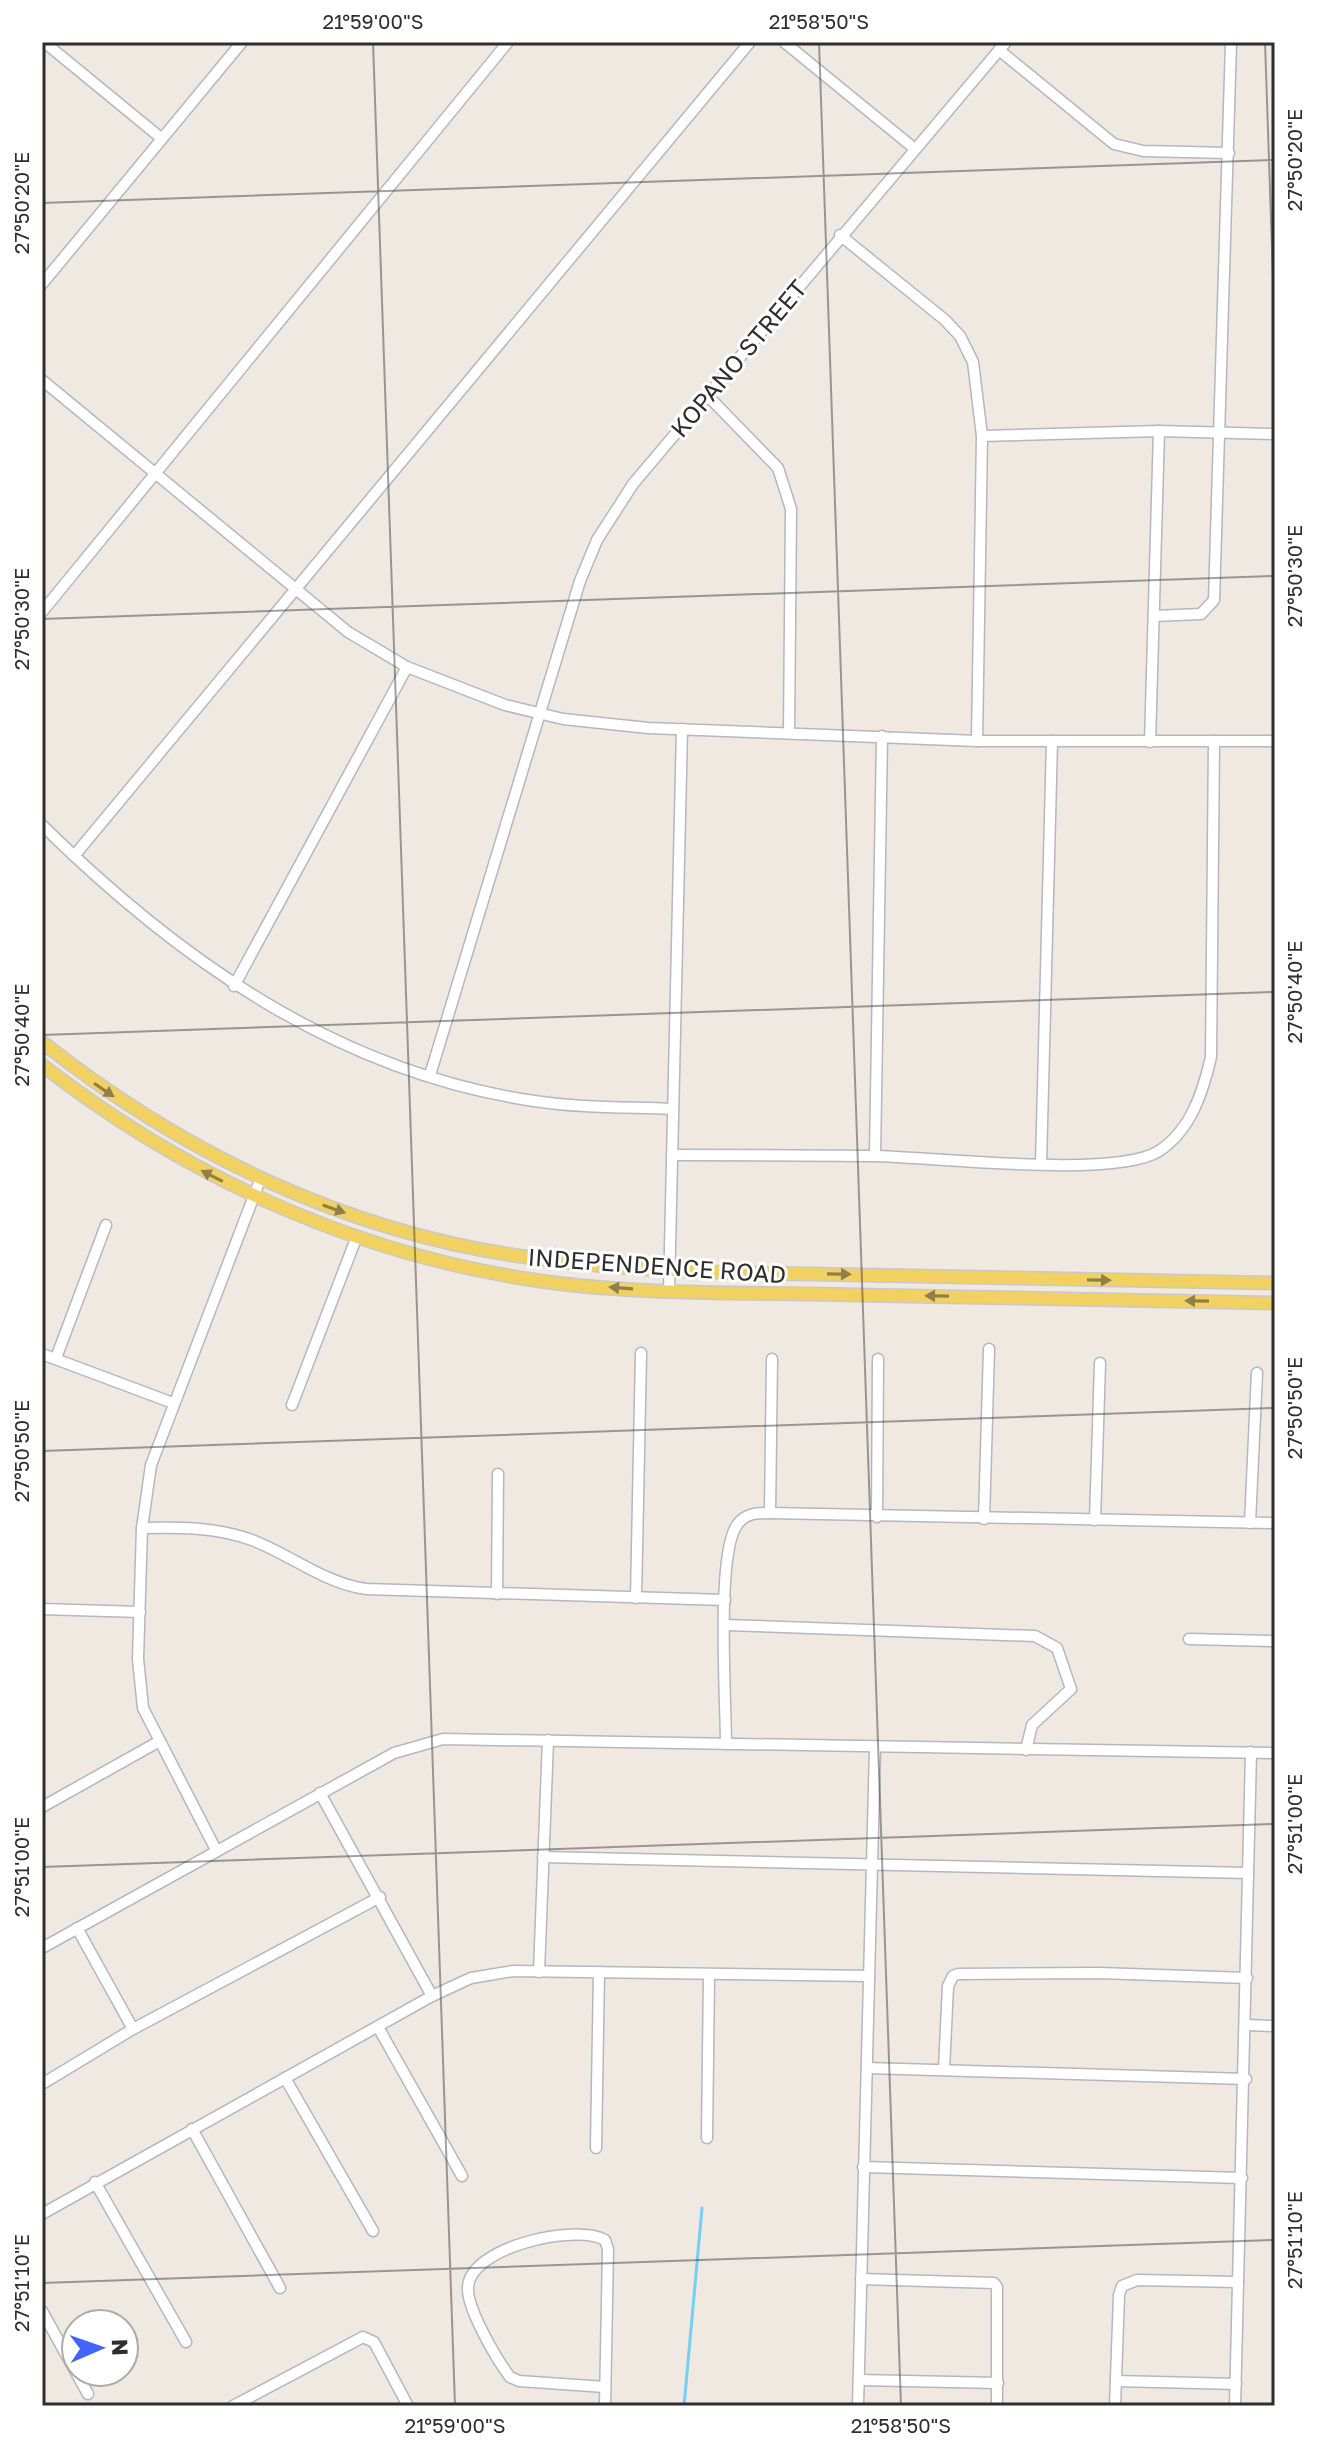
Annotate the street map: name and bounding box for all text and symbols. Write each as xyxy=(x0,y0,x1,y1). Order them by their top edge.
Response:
text: 21°59'00"S xyxy=(323,9,424,33)
text: 21°58'50"S xyxy=(769,9,869,33)
text: 27°50'20"E xyxy=(1282,109,1306,211)
text: 27°50'20"E xyxy=(9,152,33,254)
street label: KOPANO STREET xyxy=(664,273,812,443)
text: 27°50'30"E xyxy=(1282,525,1306,627)
text: 27°50'30"E xyxy=(9,568,33,670)
text: 27°50'40"E xyxy=(1282,941,1306,1044)
text: 27°50'40"E xyxy=(9,984,33,1087)
one-way arrow xyxy=(93,1082,114,1097)
one-way arrow xyxy=(200,1169,223,1182)
one-way arrow xyxy=(322,1203,346,1215)
street label: INDEPENDENCE ROAD xyxy=(527,1242,787,1288)
one-way arrow xyxy=(827,1268,852,1281)
one-way arrow xyxy=(1087,1273,1112,1286)
one-way arrow xyxy=(608,1281,633,1294)
one-way arrow xyxy=(924,1290,949,1302)
one-way arrow xyxy=(1184,1295,1209,1308)
text: 27°50'50"E xyxy=(1282,1357,1306,1459)
text: 27°50'50"E xyxy=(9,1400,33,1502)
text: 27°51'00"E xyxy=(1282,1774,1306,1874)
text: 27°51'00"E xyxy=(9,1817,33,1917)
text: 27°51'10"E xyxy=(1282,2191,1306,2289)
text: 27°51'10"E xyxy=(9,2234,33,2332)
north arrow xyxy=(60,2308,140,2388)
text: N xyxy=(107,2338,134,2356)
text: 21°59'00"S xyxy=(405,2413,506,2437)
text: 21°58'50"S xyxy=(851,2413,951,2437)

